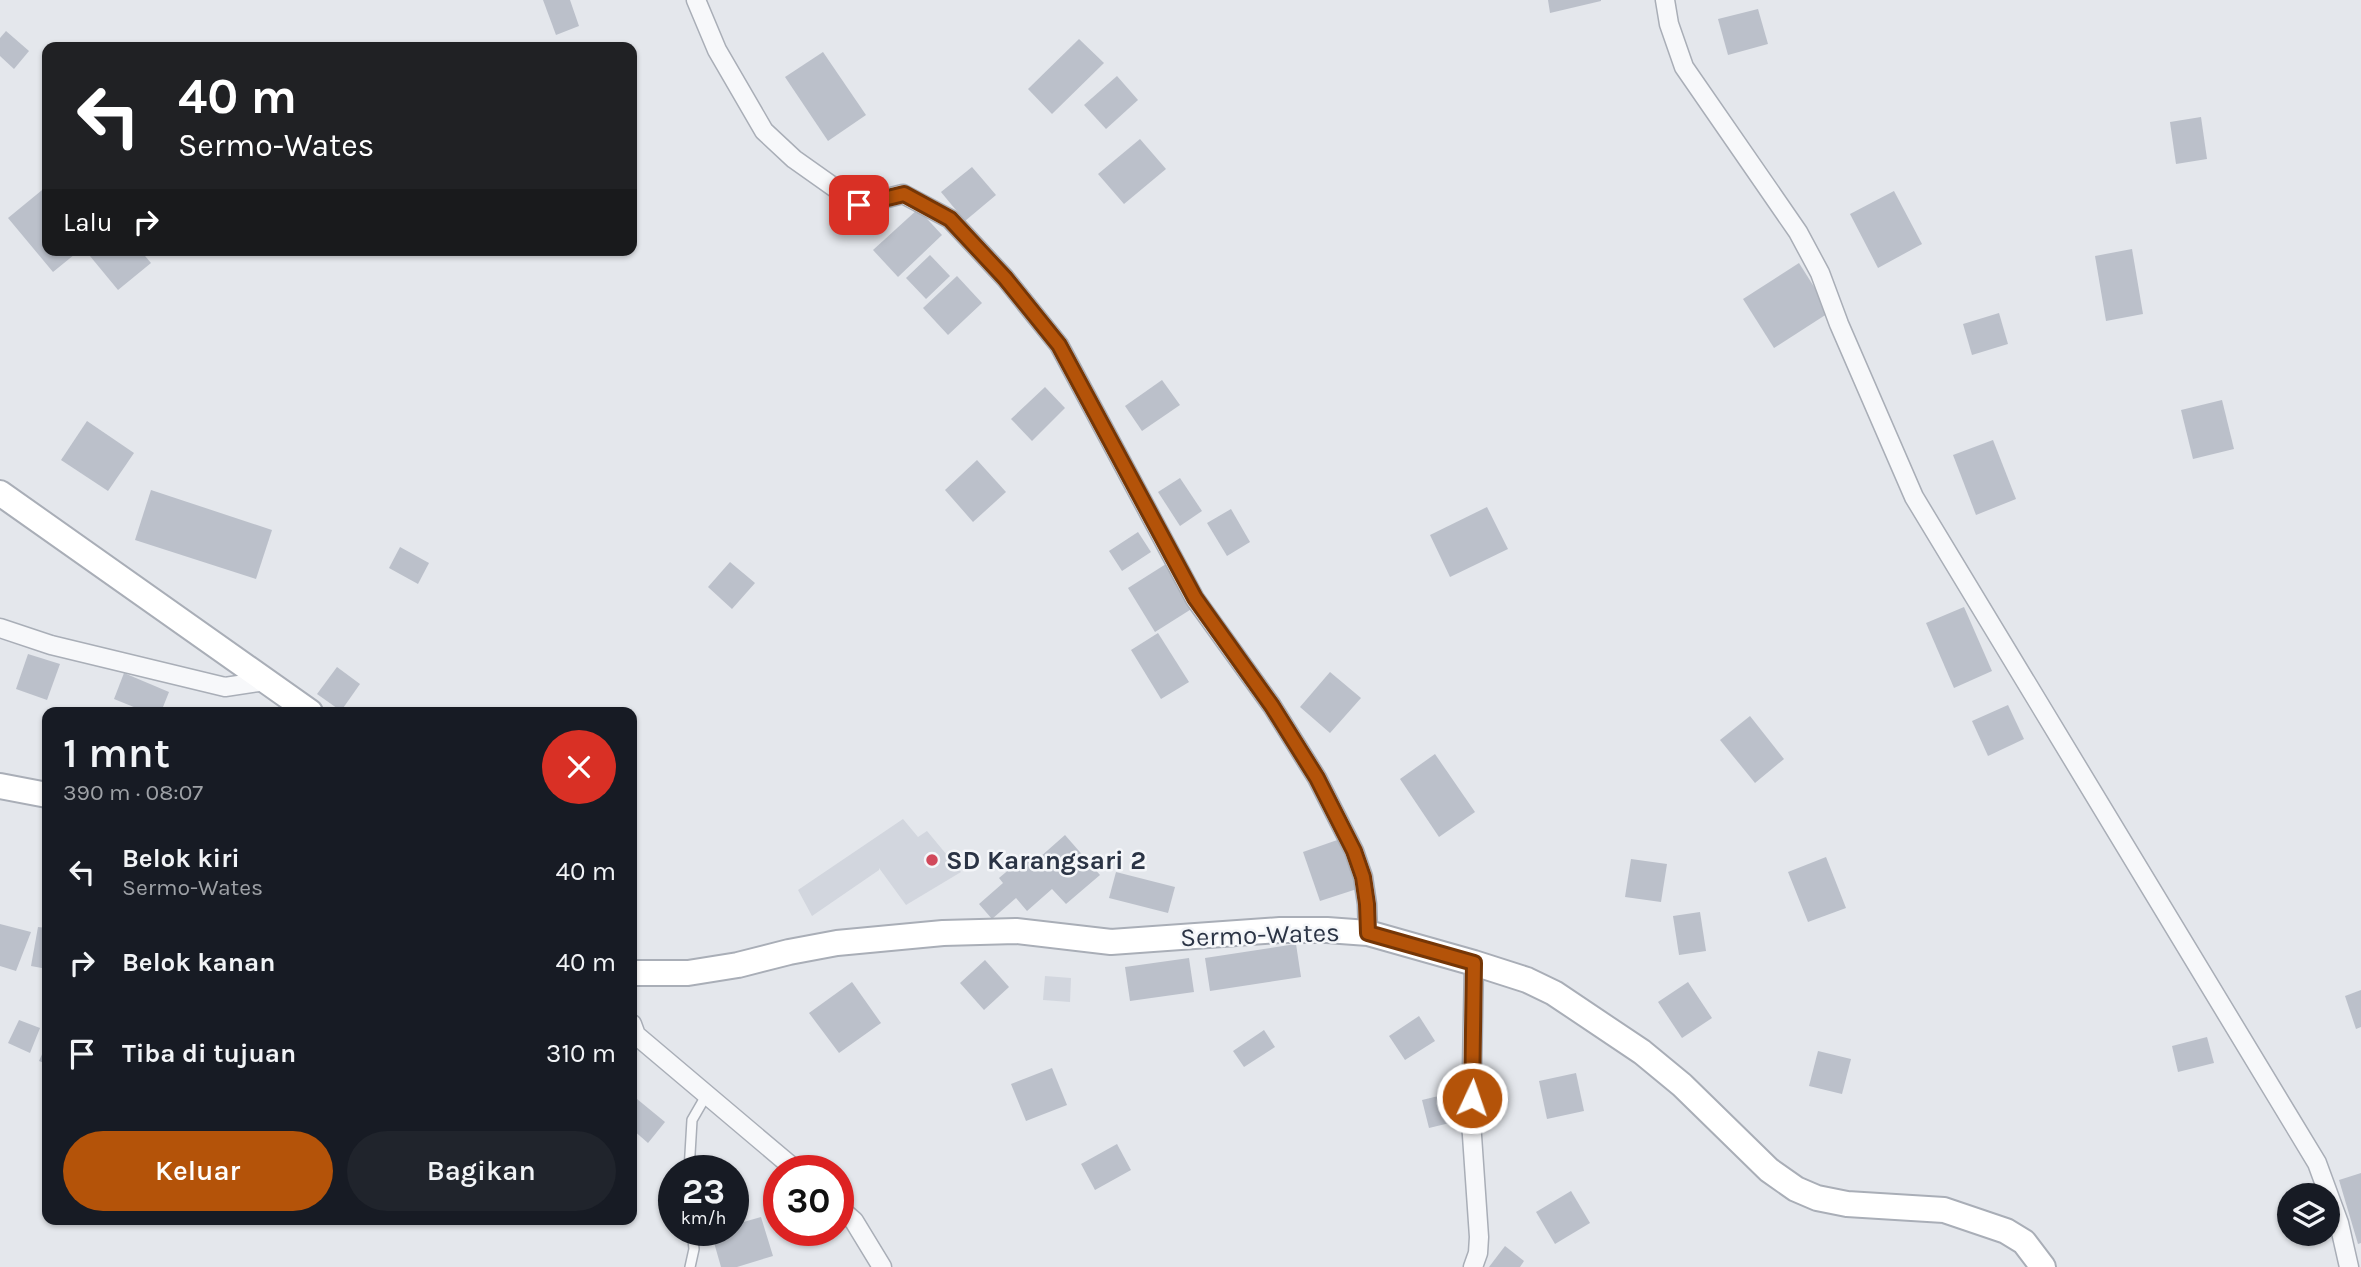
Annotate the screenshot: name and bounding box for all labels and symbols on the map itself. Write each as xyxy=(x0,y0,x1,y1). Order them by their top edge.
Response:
pin xyxy=(829,175,889,235)
place label: SD Karangsari 2 xyxy=(946,845,1146,876)
marker: SD Karangsari 2 xyxy=(924,852,940,868)
street label: Sermo-Wates xyxy=(1180,917,1340,953)
position arrow xyxy=(1435,1061,1509,1135)
speed limit sign: 30 xyxy=(763,1155,854,1246)

